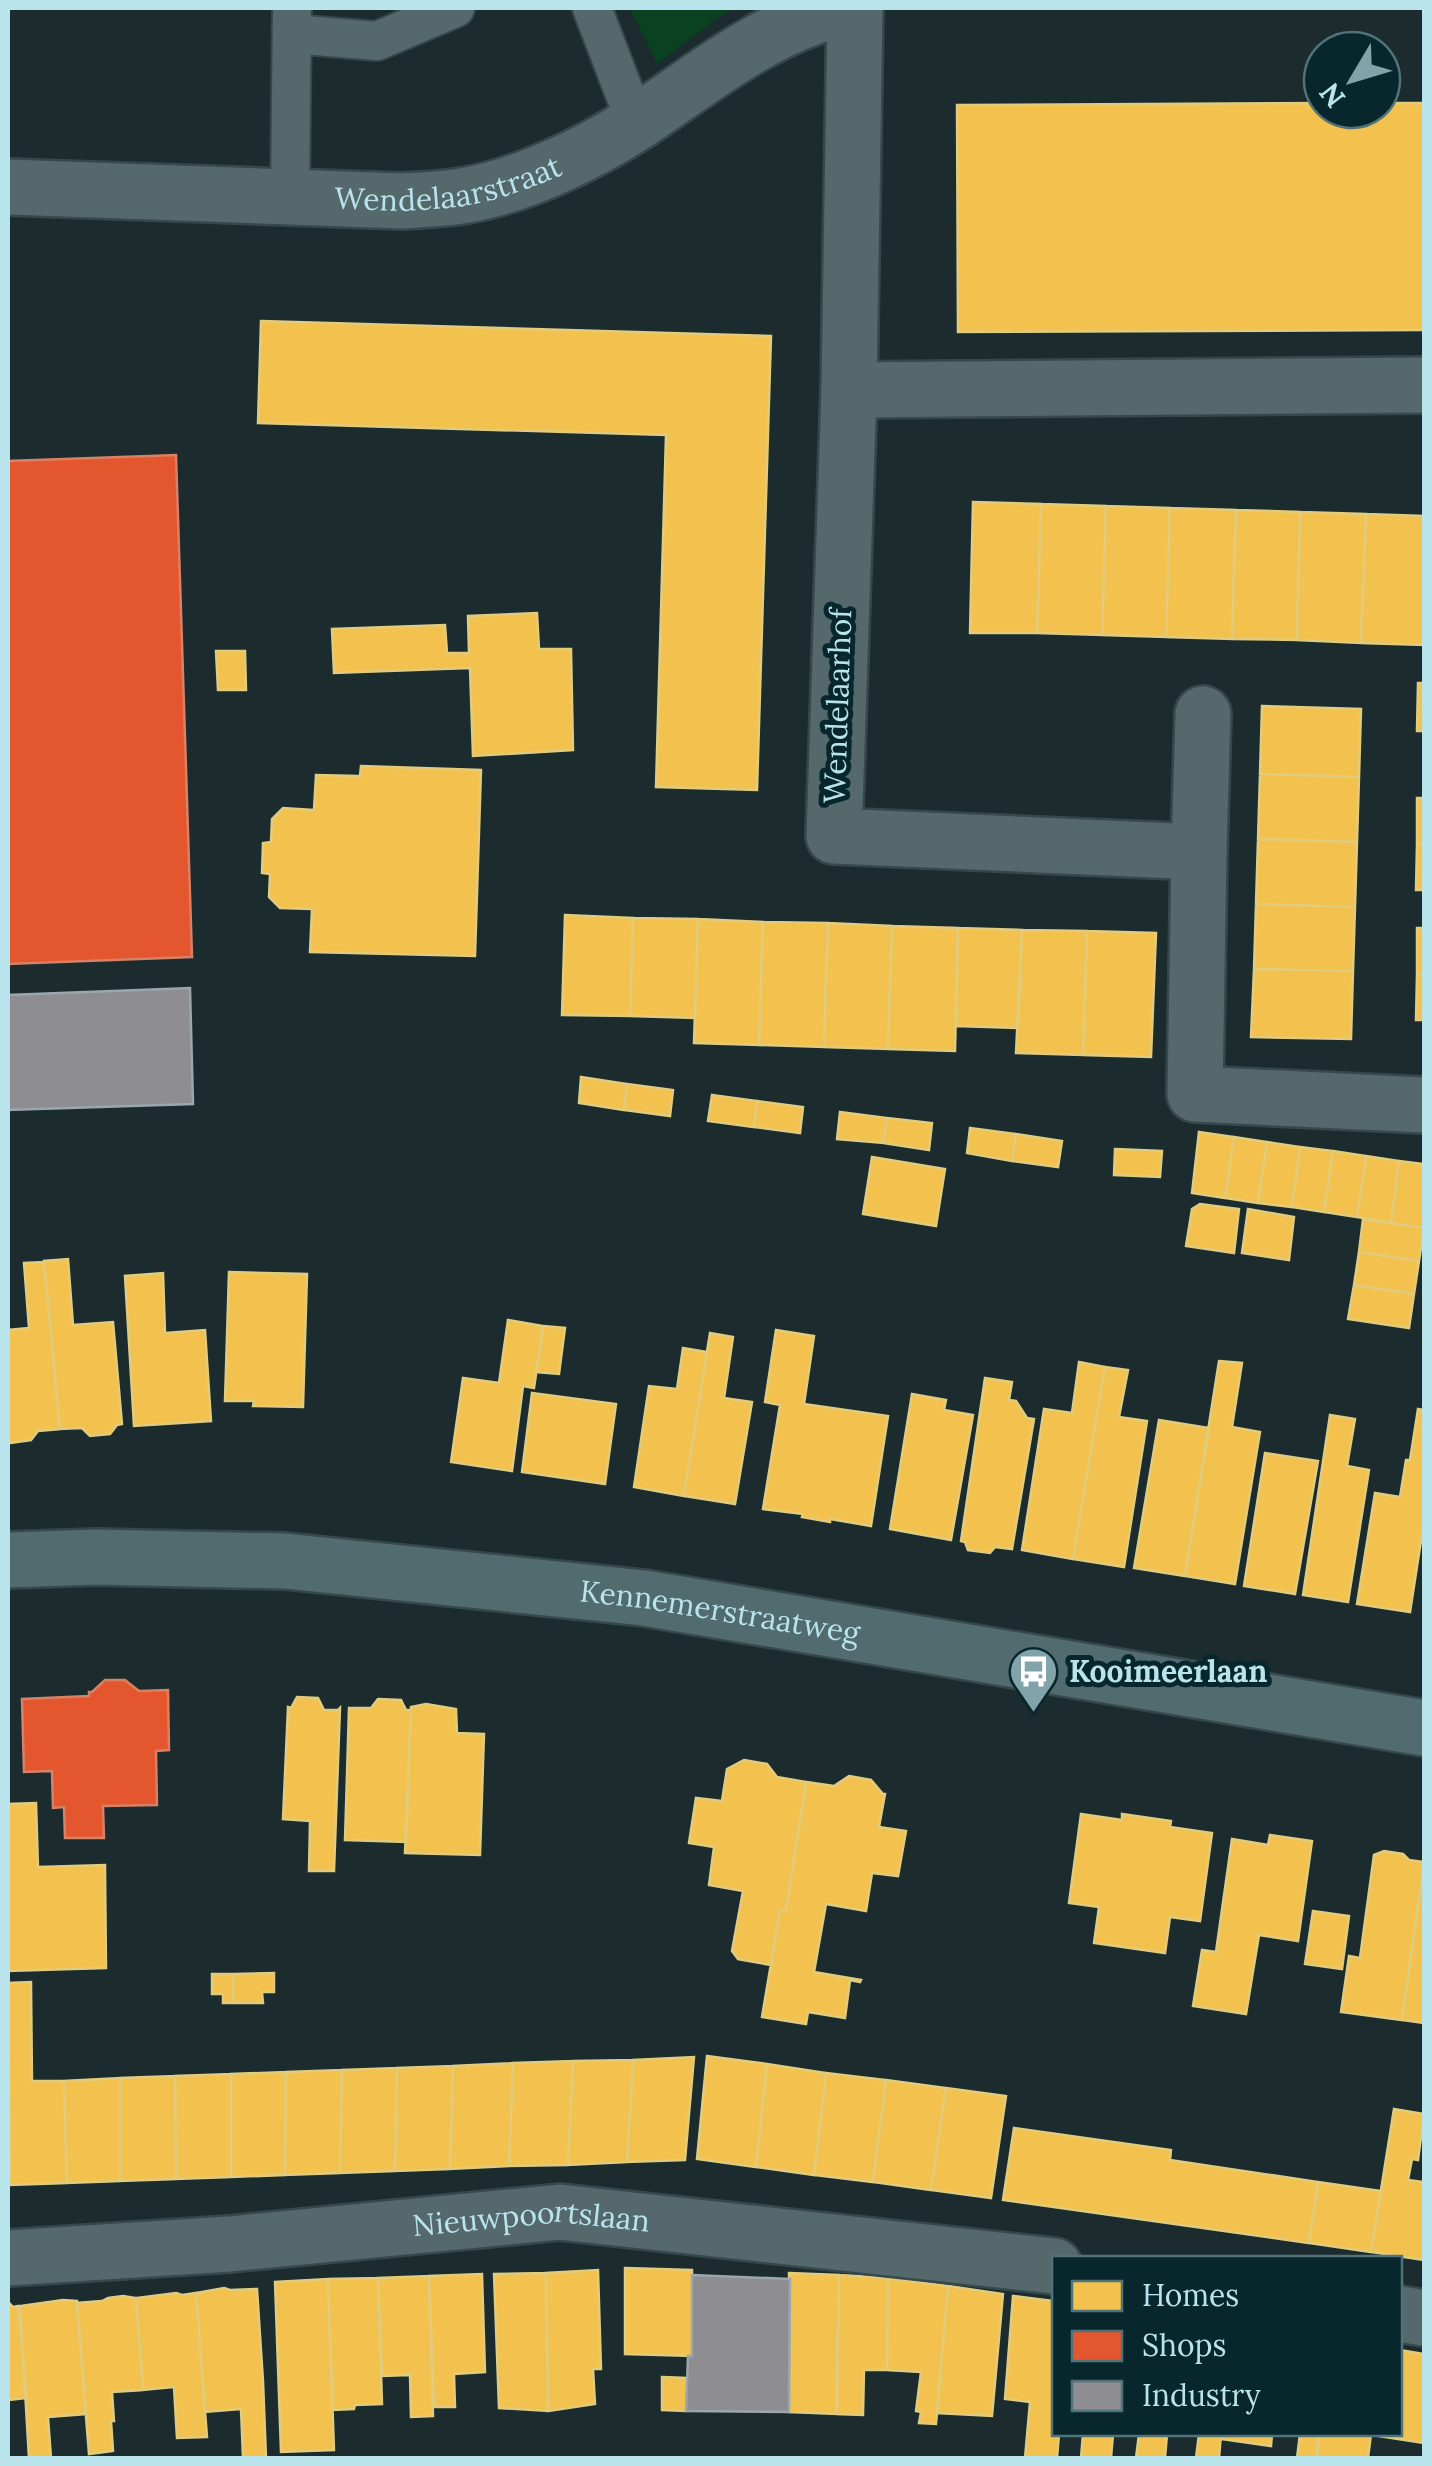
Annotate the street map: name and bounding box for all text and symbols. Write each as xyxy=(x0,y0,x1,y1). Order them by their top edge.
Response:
north arrow xyxy=(1302,30,1402,130)
text: N xyxy=(1311,76,1353,115)
street label: Wendelaarstraat xyxy=(334,146,567,219)
street label: Wendelaarhof xyxy=(815,606,859,804)
street label: Kennemerstraatweg xyxy=(578,1572,864,1653)
bus stop icon: Kooimeerlaan xyxy=(1008,1646,1060,1714)
place label: Kooimeerlaan xyxy=(1069,1652,1267,1690)
street label: Nieuwpoortslaan xyxy=(411,2191,652,2244)
legend xyxy=(1052,2256,1402,2436)
text: Homes xyxy=(1142,2276,1239,2314)
text: Shops xyxy=(1142,2326,1226,2364)
text: Industry xyxy=(1142,2376,1261,2415)

